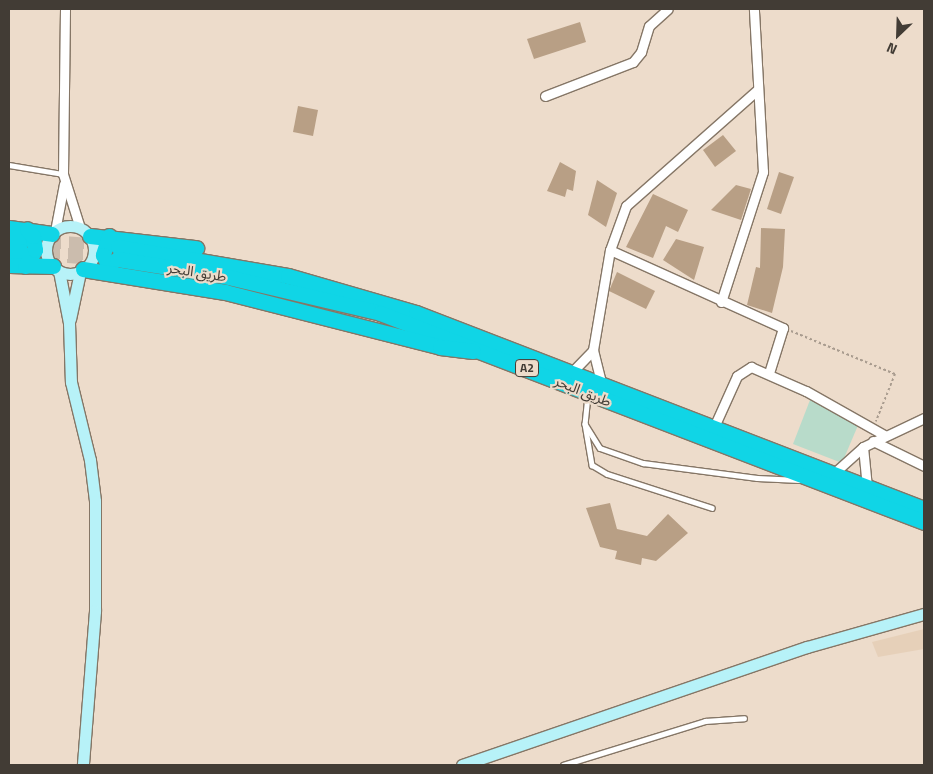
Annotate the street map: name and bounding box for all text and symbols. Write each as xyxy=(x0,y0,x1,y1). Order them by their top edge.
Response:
north arrow xyxy=(873,10,923,60)
text: N xyxy=(883,38,900,61)
street label: طريق البحر xyxy=(166,259,228,285)
road number: A2 xyxy=(514,358,540,378)
street label: طريق البحر xyxy=(552,372,614,410)

